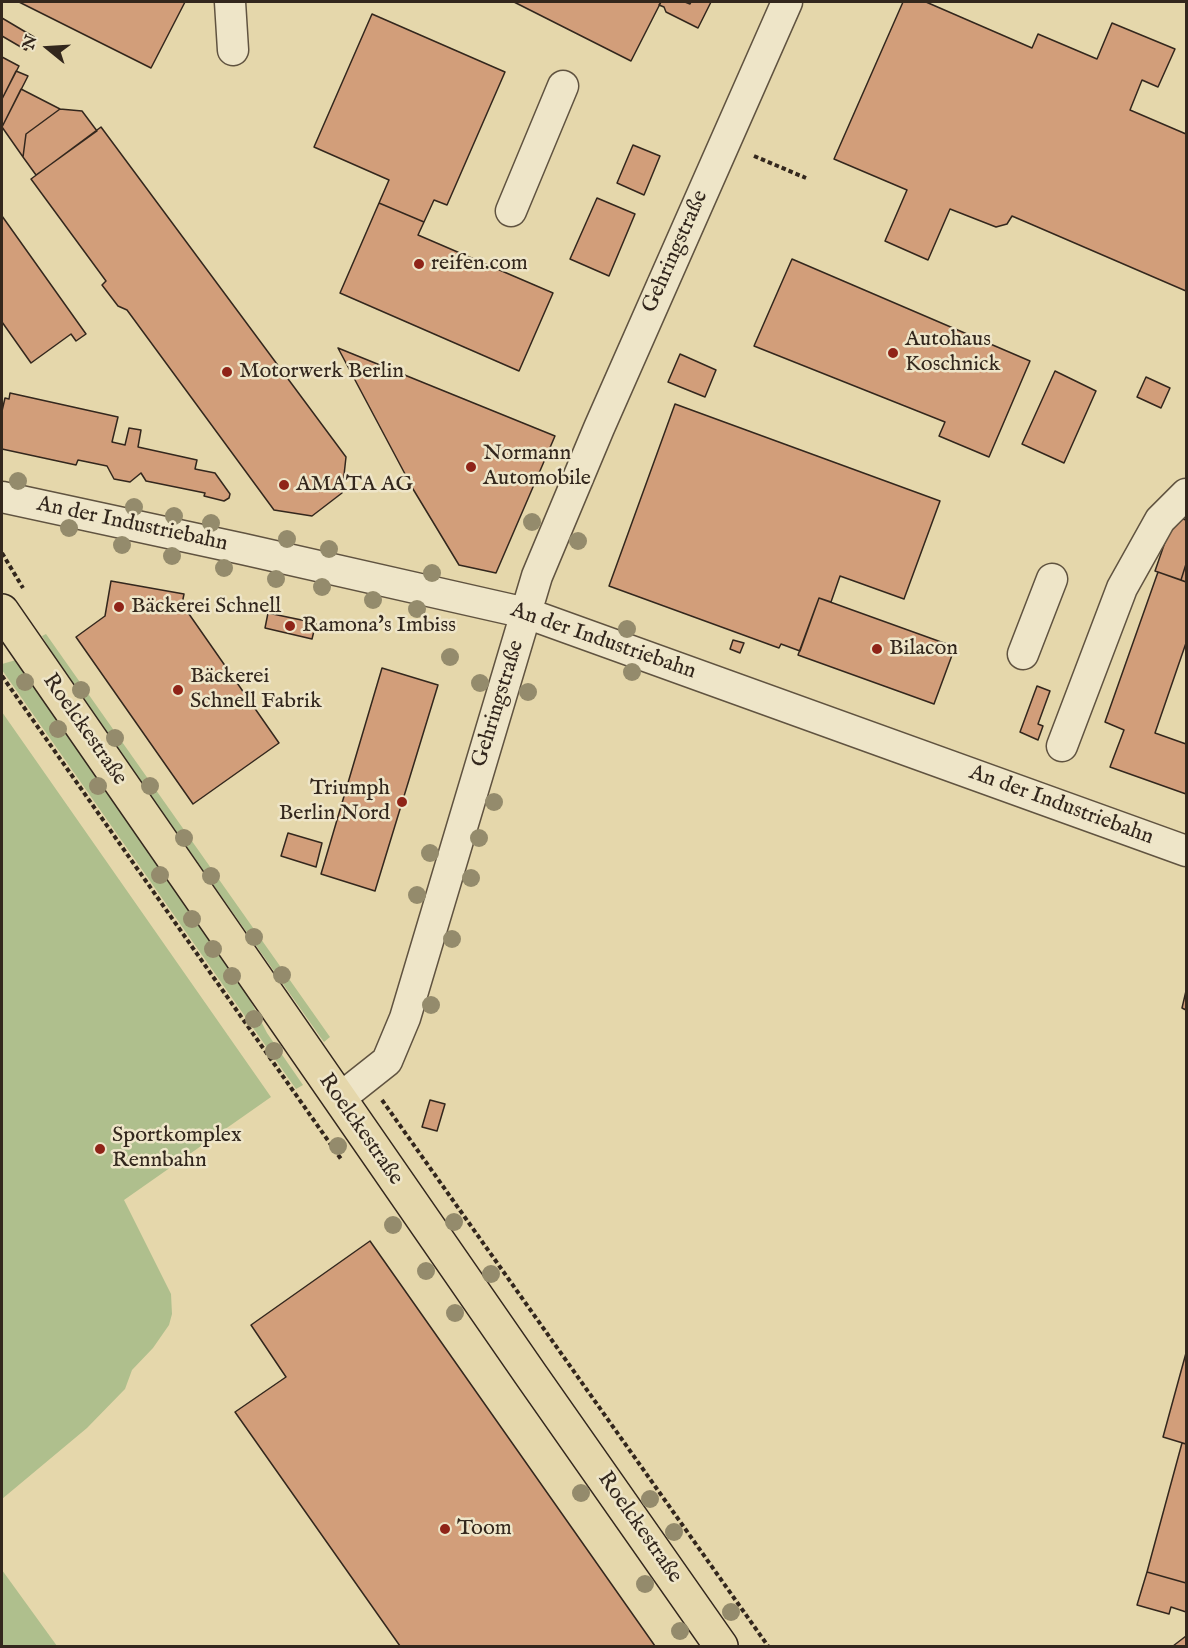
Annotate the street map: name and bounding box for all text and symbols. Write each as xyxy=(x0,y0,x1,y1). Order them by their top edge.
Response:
north arrow xyxy=(18,18,78,78)
text: N xyxy=(19,33,43,52)
street label: Gehringstraße xyxy=(637,187,715,317)
place label: reifen.com xyxy=(431,251,528,277)
marker: reifen.com xyxy=(412,257,426,271)
place label: Autohaus Koschnick xyxy=(905,327,1000,378)
marker: Autohaus Koschnick xyxy=(886,346,900,360)
place label: Motorwerk Berlin xyxy=(239,359,404,385)
marker: Motorwerk Berlin xyxy=(220,365,234,379)
place label: Normann Automobile xyxy=(483,441,591,493)
marker: Normann Automobile xyxy=(464,460,478,474)
place label: AMATA AG xyxy=(296,472,413,498)
marker: AMATA AG xyxy=(277,478,291,492)
street label: An der Industriebahn xyxy=(34,492,230,558)
place label: Bäckerei Schnell xyxy=(131,594,281,620)
street label: An der Industriebahn xyxy=(507,598,699,686)
marker: Bäckerei Schnell xyxy=(112,600,126,614)
place label: Ramona's Imbiss xyxy=(302,613,456,639)
marker: Ramona's Imbiss xyxy=(283,619,297,633)
place label: Bilacon xyxy=(889,636,958,662)
street label: Gehringstraße xyxy=(467,637,531,771)
marker: Bilacon xyxy=(870,642,884,656)
place label: Bäckerei Schnell Fabrik xyxy=(190,664,322,716)
street label: Roelckestraße xyxy=(36,669,132,791)
marker: Bäckerei Schnell Fabrik xyxy=(171,683,185,697)
street label: An der Industriebahn xyxy=(965,760,1157,852)
place label: Triumph Berlin Nord xyxy=(279,776,390,828)
marker: Triumph Berlin Nord xyxy=(395,795,409,809)
street label: Roelckestraße xyxy=(312,1069,408,1191)
place label: Sportkomplex Rennbahn xyxy=(112,1123,242,1174)
marker: Sportkomplex Rennbahn xyxy=(93,1142,107,1156)
street label: Roelckestraße xyxy=(591,1467,687,1589)
place label: Toom xyxy=(457,1516,512,1542)
marker: Toom xyxy=(438,1522,452,1536)

